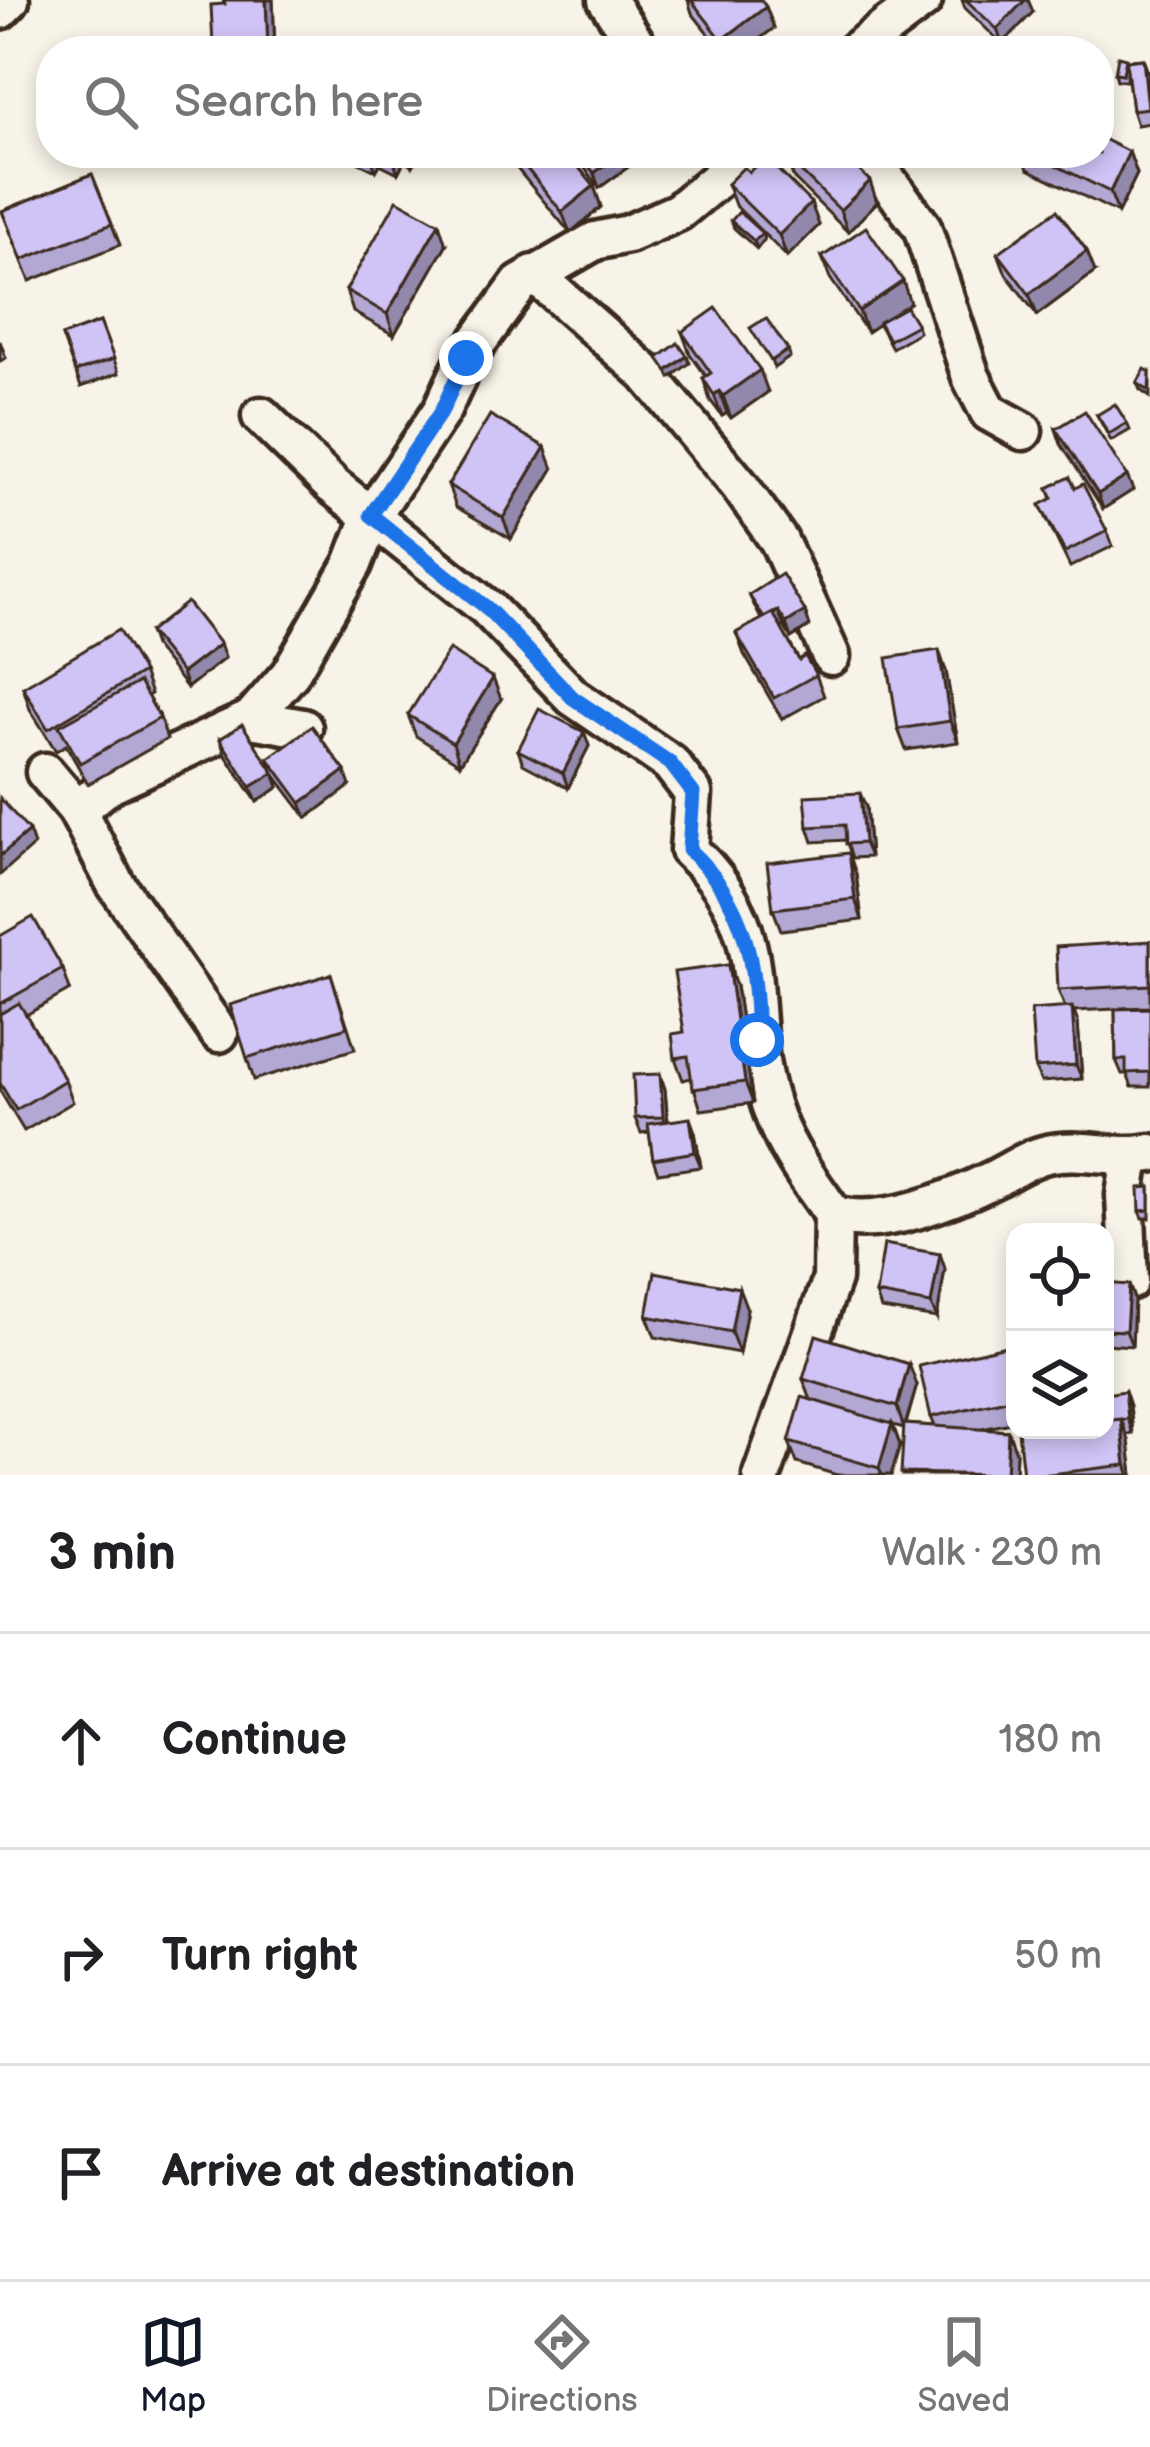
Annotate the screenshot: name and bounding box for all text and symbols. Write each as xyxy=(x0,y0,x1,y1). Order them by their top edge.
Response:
search box xyxy=(36,36,1114,168)
icon: search xyxy=(78,69,144,135)
text: Search here xyxy=(174,75,423,130)
route end xyxy=(439,331,493,385)
route start xyxy=(730,1013,784,1067)
map controls xyxy=(1006,1223,1114,1439)
button: locate xyxy=(1006,1223,1114,1331)
button: layers xyxy=(1006,1331,1114,1439)
text: 3 min xyxy=(48,1523,176,1584)
text: Walk · 230 m xyxy=(881,1530,1102,1577)
icon: ahead xyxy=(48,1708,114,1774)
text: Continue xyxy=(162,1713,347,1768)
text: 180 m xyxy=(998,1717,1102,1764)
icon: right xyxy=(48,1924,114,1990)
text: Turn right xyxy=(162,1929,358,1984)
text: 50 m xyxy=(1014,1933,1102,1980)
icon: arrive xyxy=(48,2140,114,2206)
text: Arrive at destination xyxy=(162,2145,575,2200)
tab: Map xyxy=(140,2309,206,2421)
tab: Directions xyxy=(486,2309,638,2421)
tab: Saved xyxy=(917,2309,1010,2421)

